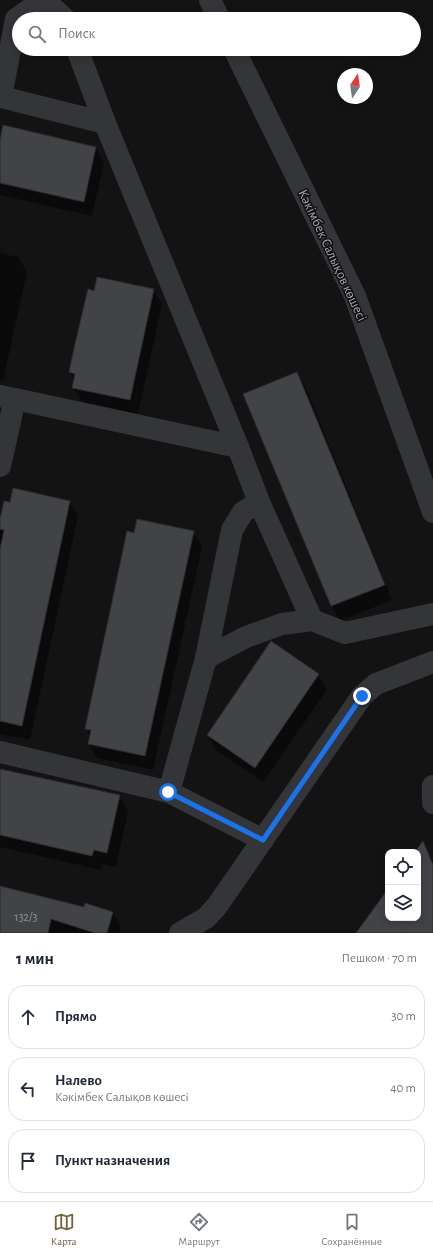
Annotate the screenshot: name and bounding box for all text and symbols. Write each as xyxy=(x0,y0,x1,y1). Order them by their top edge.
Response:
search box xyxy=(12,12,421,56)
icon: search xyxy=(26,23,48,45)
text: Поиск xyxy=(58,26,96,41)
north arrow xyxy=(337,68,373,104)
street label: Кәкімбек Салықов көшесі xyxy=(295,187,369,324)
route end xyxy=(353,687,371,705)
route start xyxy=(159,783,177,801)
map controls xyxy=(385,849,421,921)
button: locate xyxy=(385,849,421,885)
button: layers xyxy=(385,885,421,921)
house number: 132/3 xyxy=(15,911,38,923)
text: 1 мин xyxy=(16,950,54,967)
text: Пешком · 70 m xyxy=(342,952,417,965)
icon: ahead xyxy=(17,1006,39,1028)
text: Прямо xyxy=(55,1009,97,1024)
text: 30 m xyxy=(391,1010,416,1023)
text: Налево xyxy=(55,1073,102,1088)
icon: left xyxy=(17,1078,39,1100)
text: 40 m xyxy=(390,1082,416,1095)
text: Кәкімбек Салықов көшесі xyxy=(55,1091,189,1104)
icon: arrive xyxy=(17,1150,39,1172)
text: Пункт назначения xyxy=(55,1153,170,1168)
tab: Карта xyxy=(51,1211,77,1248)
tab: Маршрут xyxy=(178,1211,220,1248)
tab: Сохранённые xyxy=(321,1211,382,1248)

